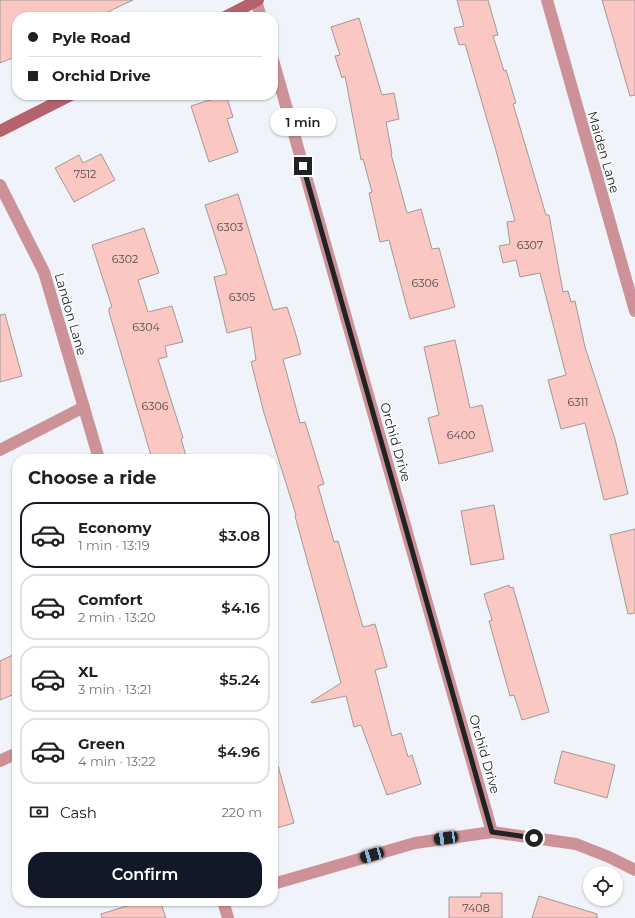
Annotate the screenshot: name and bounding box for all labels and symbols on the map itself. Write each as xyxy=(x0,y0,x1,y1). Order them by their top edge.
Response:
callout: 1 min xyxy=(270,108,336,136)
street label: Maiden Lane xyxy=(585,109,623,195)
route end xyxy=(294,157,312,175)
house number: 7512 xyxy=(74,167,96,181)
house number: 6303 xyxy=(217,220,243,234)
house number: 6307 xyxy=(517,238,543,252)
house number: 6302 xyxy=(112,252,138,266)
street label: Landon Lane xyxy=(52,271,90,357)
house number: 6306 xyxy=(412,276,439,290)
house number: 6305 xyxy=(229,290,255,304)
house number: 6304 xyxy=(132,320,160,334)
house number: 6311 xyxy=(568,395,588,409)
house number: 6306 xyxy=(142,399,169,413)
street label: Orchid Drive xyxy=(377,401,415,484)
house number: 6400 xyxy=(447,428,475,442)
street label: Orchid Drive xyxy=(466,713,504,796)
route start xyxy=(525,829,543,847)
car xyxy=(433,830,459,846)
car xyxy=(359,846,385,864)
house number: 7408 xyxy=(462,901,490,915)

